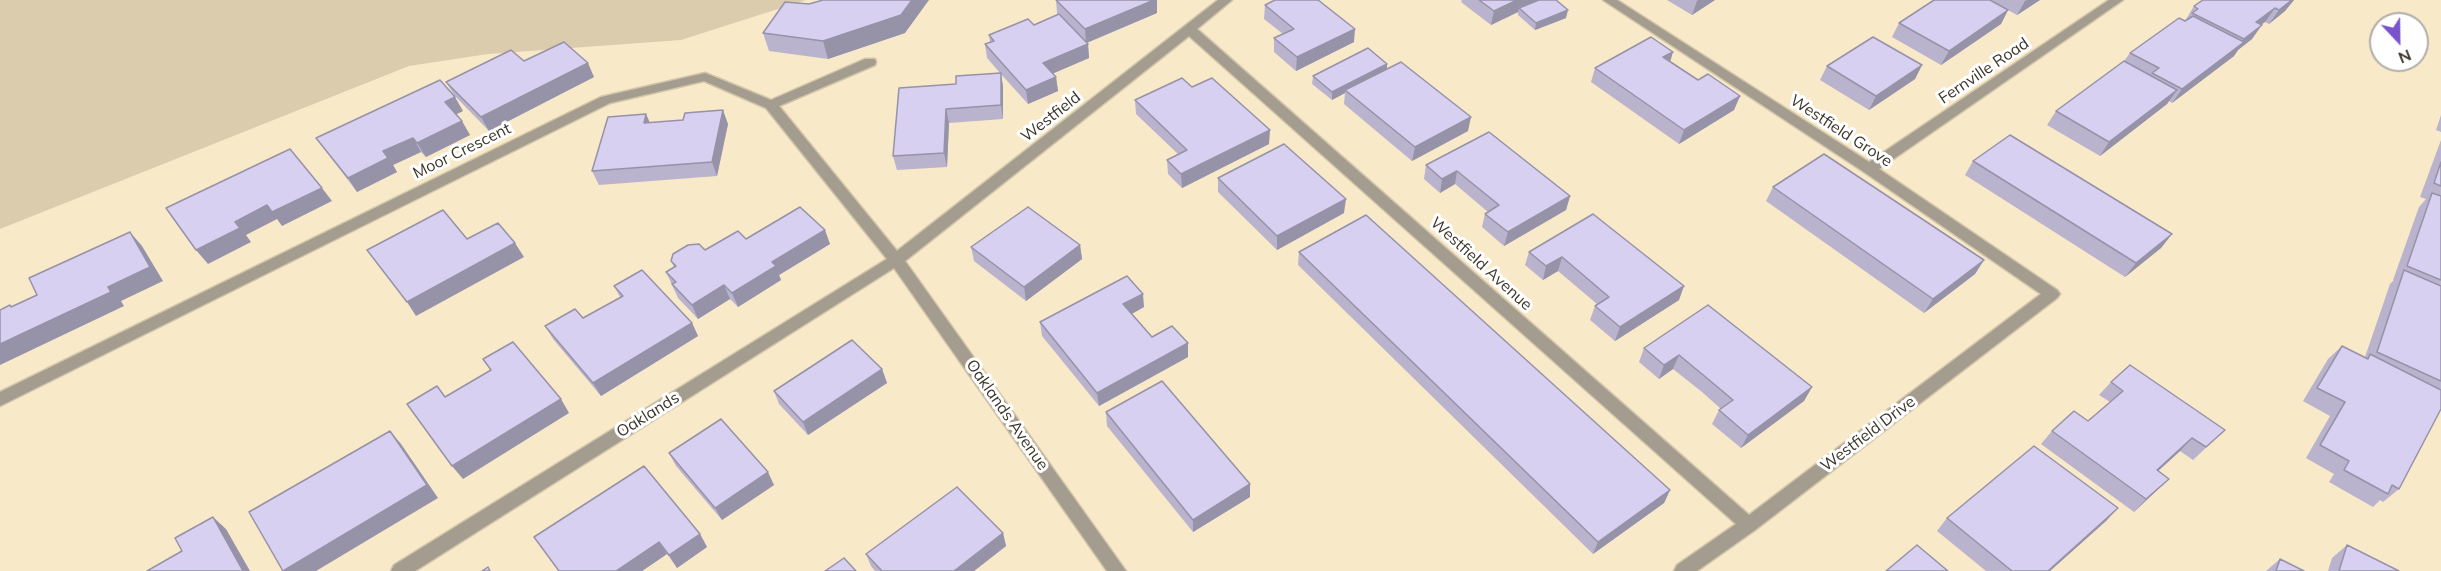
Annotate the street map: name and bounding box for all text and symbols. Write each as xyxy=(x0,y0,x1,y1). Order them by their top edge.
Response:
north arrow xyxy=(2369,12,2429,72)
street label: Fernville Road xyxy=(1935,34,2033,108)
text: N xyxy=(2396,45,2414,68)
street label: Westfield xyxy=(1017,88,1085,146)
street label: Westfield Grove xyxy=(1786,91,1896,171)
street label: Moor Crescent xyxy=(410,119,514,183)
street label: Westfield Avenue xyxy=(1426,213,1536,315)
street label: Oaklands Avenue xyxy=(962,356,1052,474)
street label: Oaklands xyxy=(613,388,683,442)
street label: Westfield Drive xyxy=(1817,392,1919,476)

